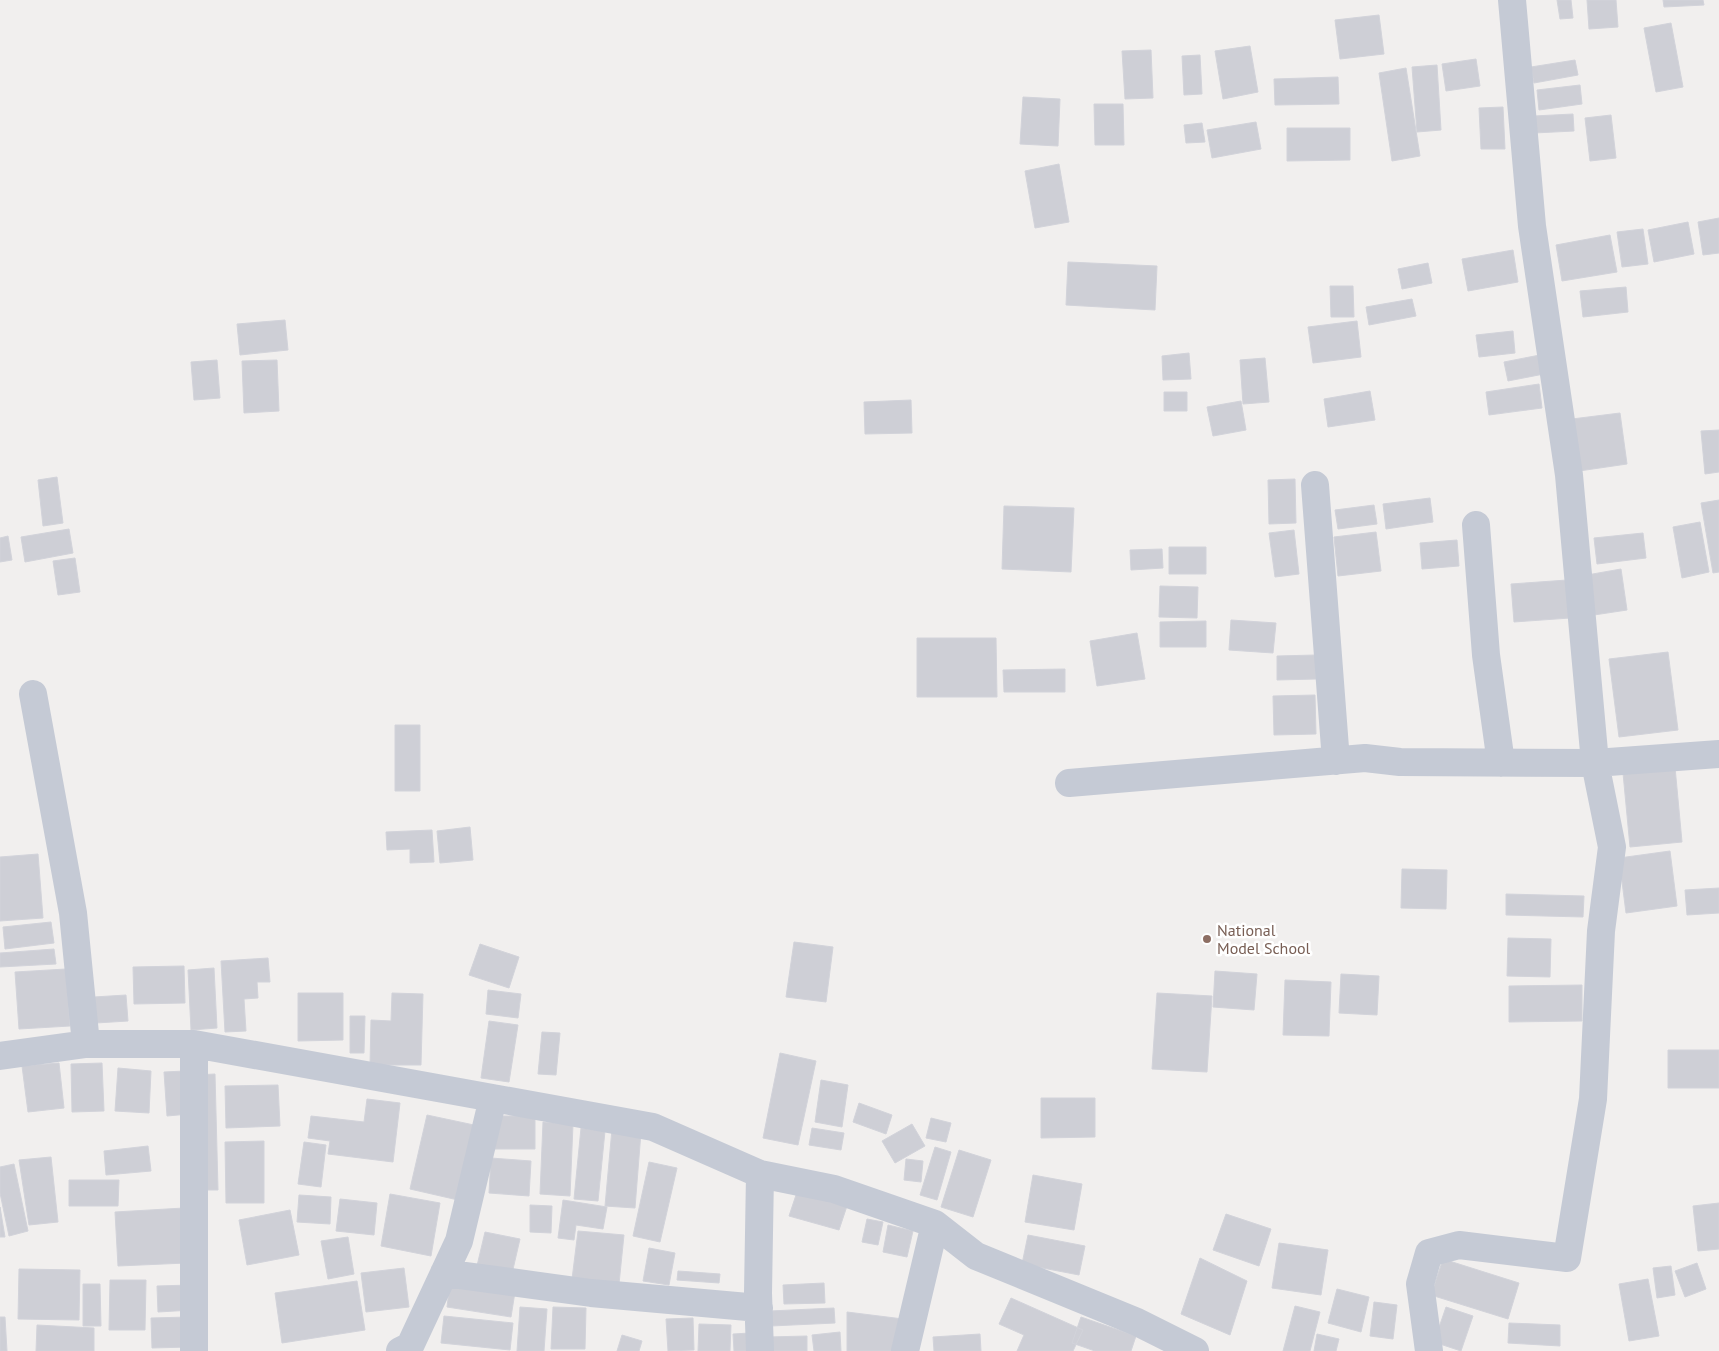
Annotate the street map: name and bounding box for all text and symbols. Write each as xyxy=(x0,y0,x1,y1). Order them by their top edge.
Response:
place label: National Model School xyxy=(1217,920,1311,958)
marker: National Model School xyxy=(1201,933,1213,945)

